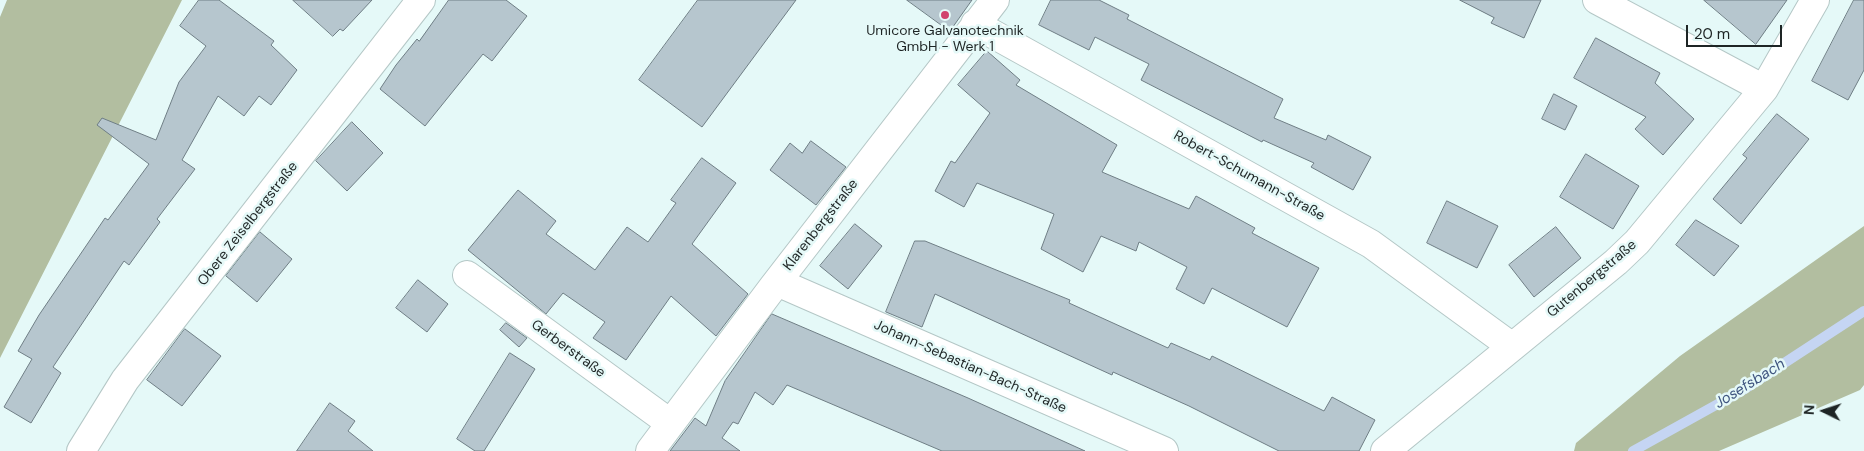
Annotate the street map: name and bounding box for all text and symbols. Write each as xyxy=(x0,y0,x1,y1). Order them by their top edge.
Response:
marker: Umicore Galvanotechnik GmbH - Werk 1 xyxy=(939,9,951,21)
scale bar xyxy=(1689,15,1785,47)
place label: Umicore Galvanotechnik GmbH - Werk 1 xyxy=(866,23,1024,56)
text: 20 m xyxy=(1694,24,1730,44)
street label: Robert-Schumann-Straße xyxy=(1170,127,1328,225)
street label: Obere Zeiselbergstraße xyxy=(194,159,302,289)
street label: Klarenbergstraße xyxy=(780,176,862,274)
street label: Gutenbergstraße xyxy=(1544,237,1640,321)
street label: Gerberstraße xyxy=(528,316,608,382)
street label: Johann-Sebastian-Bach-Straße xyxy=(871,317,1069,417)
water label: Josefsbach xyxy=(1712,355,1788,413)
north arrow xyxy=(1799,386,1849,436)
text: N xyxy=(1800,404,1818,416)

